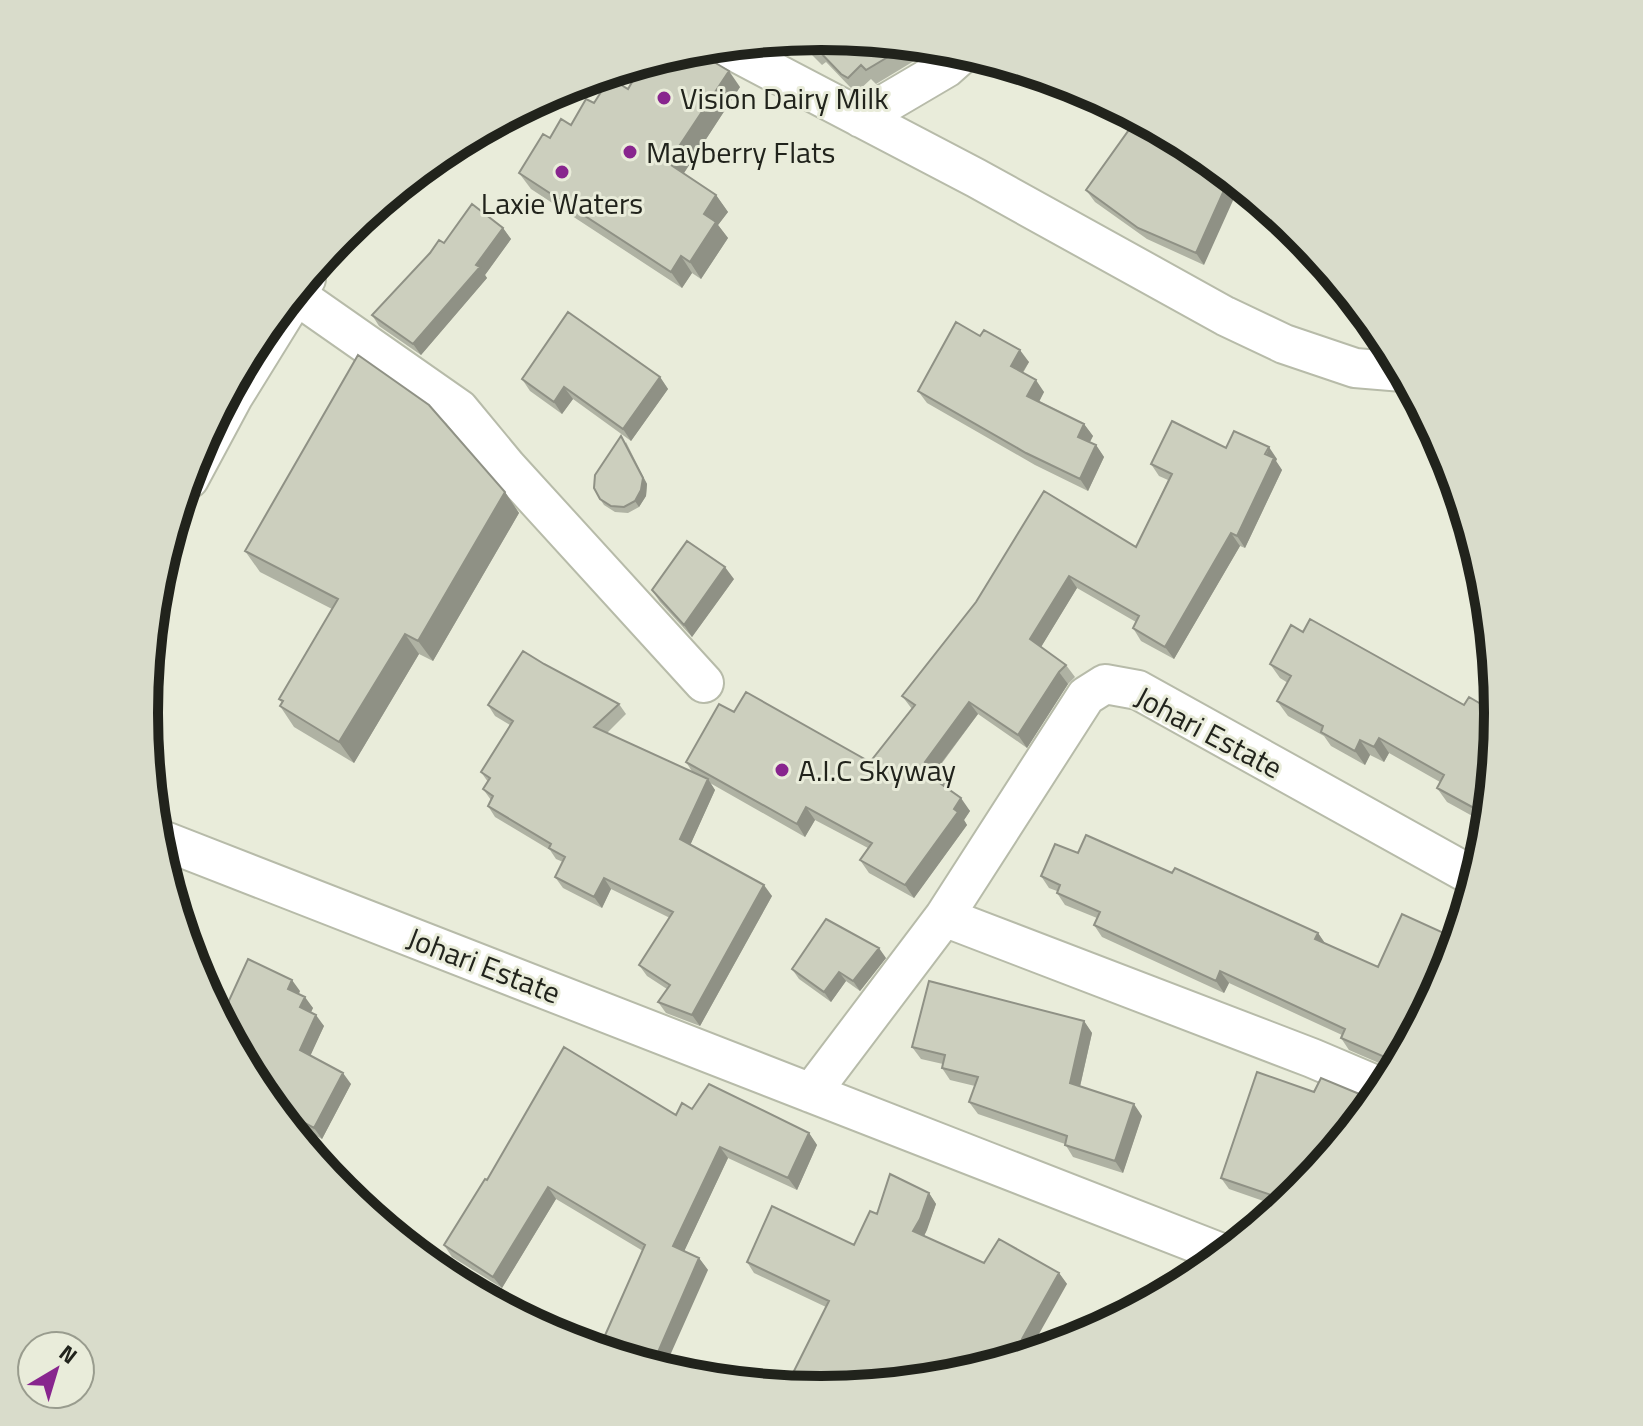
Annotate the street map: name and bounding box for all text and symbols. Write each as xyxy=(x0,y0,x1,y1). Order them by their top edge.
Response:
place label: Vision Dairy Milk xyxy=(680,75,889,121)
marker: Vision Dairy Milk xyxy=(655,89,673,107)
place label: Mayberry Flats xyxy=(646,129,836,175)
marker: Mayberry Flats xyxy=(621,143,639,161)
marker: Laxie Waters xyxy=(553,163,571,181)
place label: Laxie Waters xyxy=(481,180,643,226)
street label: Johari Estate xyxy=(1127,674,1291,790)
place label: A.I.C Skyway xyxy=(798,747,956,793)
marker: A.I.C Skyway xyxy=(773,761,791,779)
street label: Johari Estate xyxy=(401,915,567,1015)
north arrow xyxy=(16,1330,96,1410)
text: N xyxy=(52,1336,85,1372)

